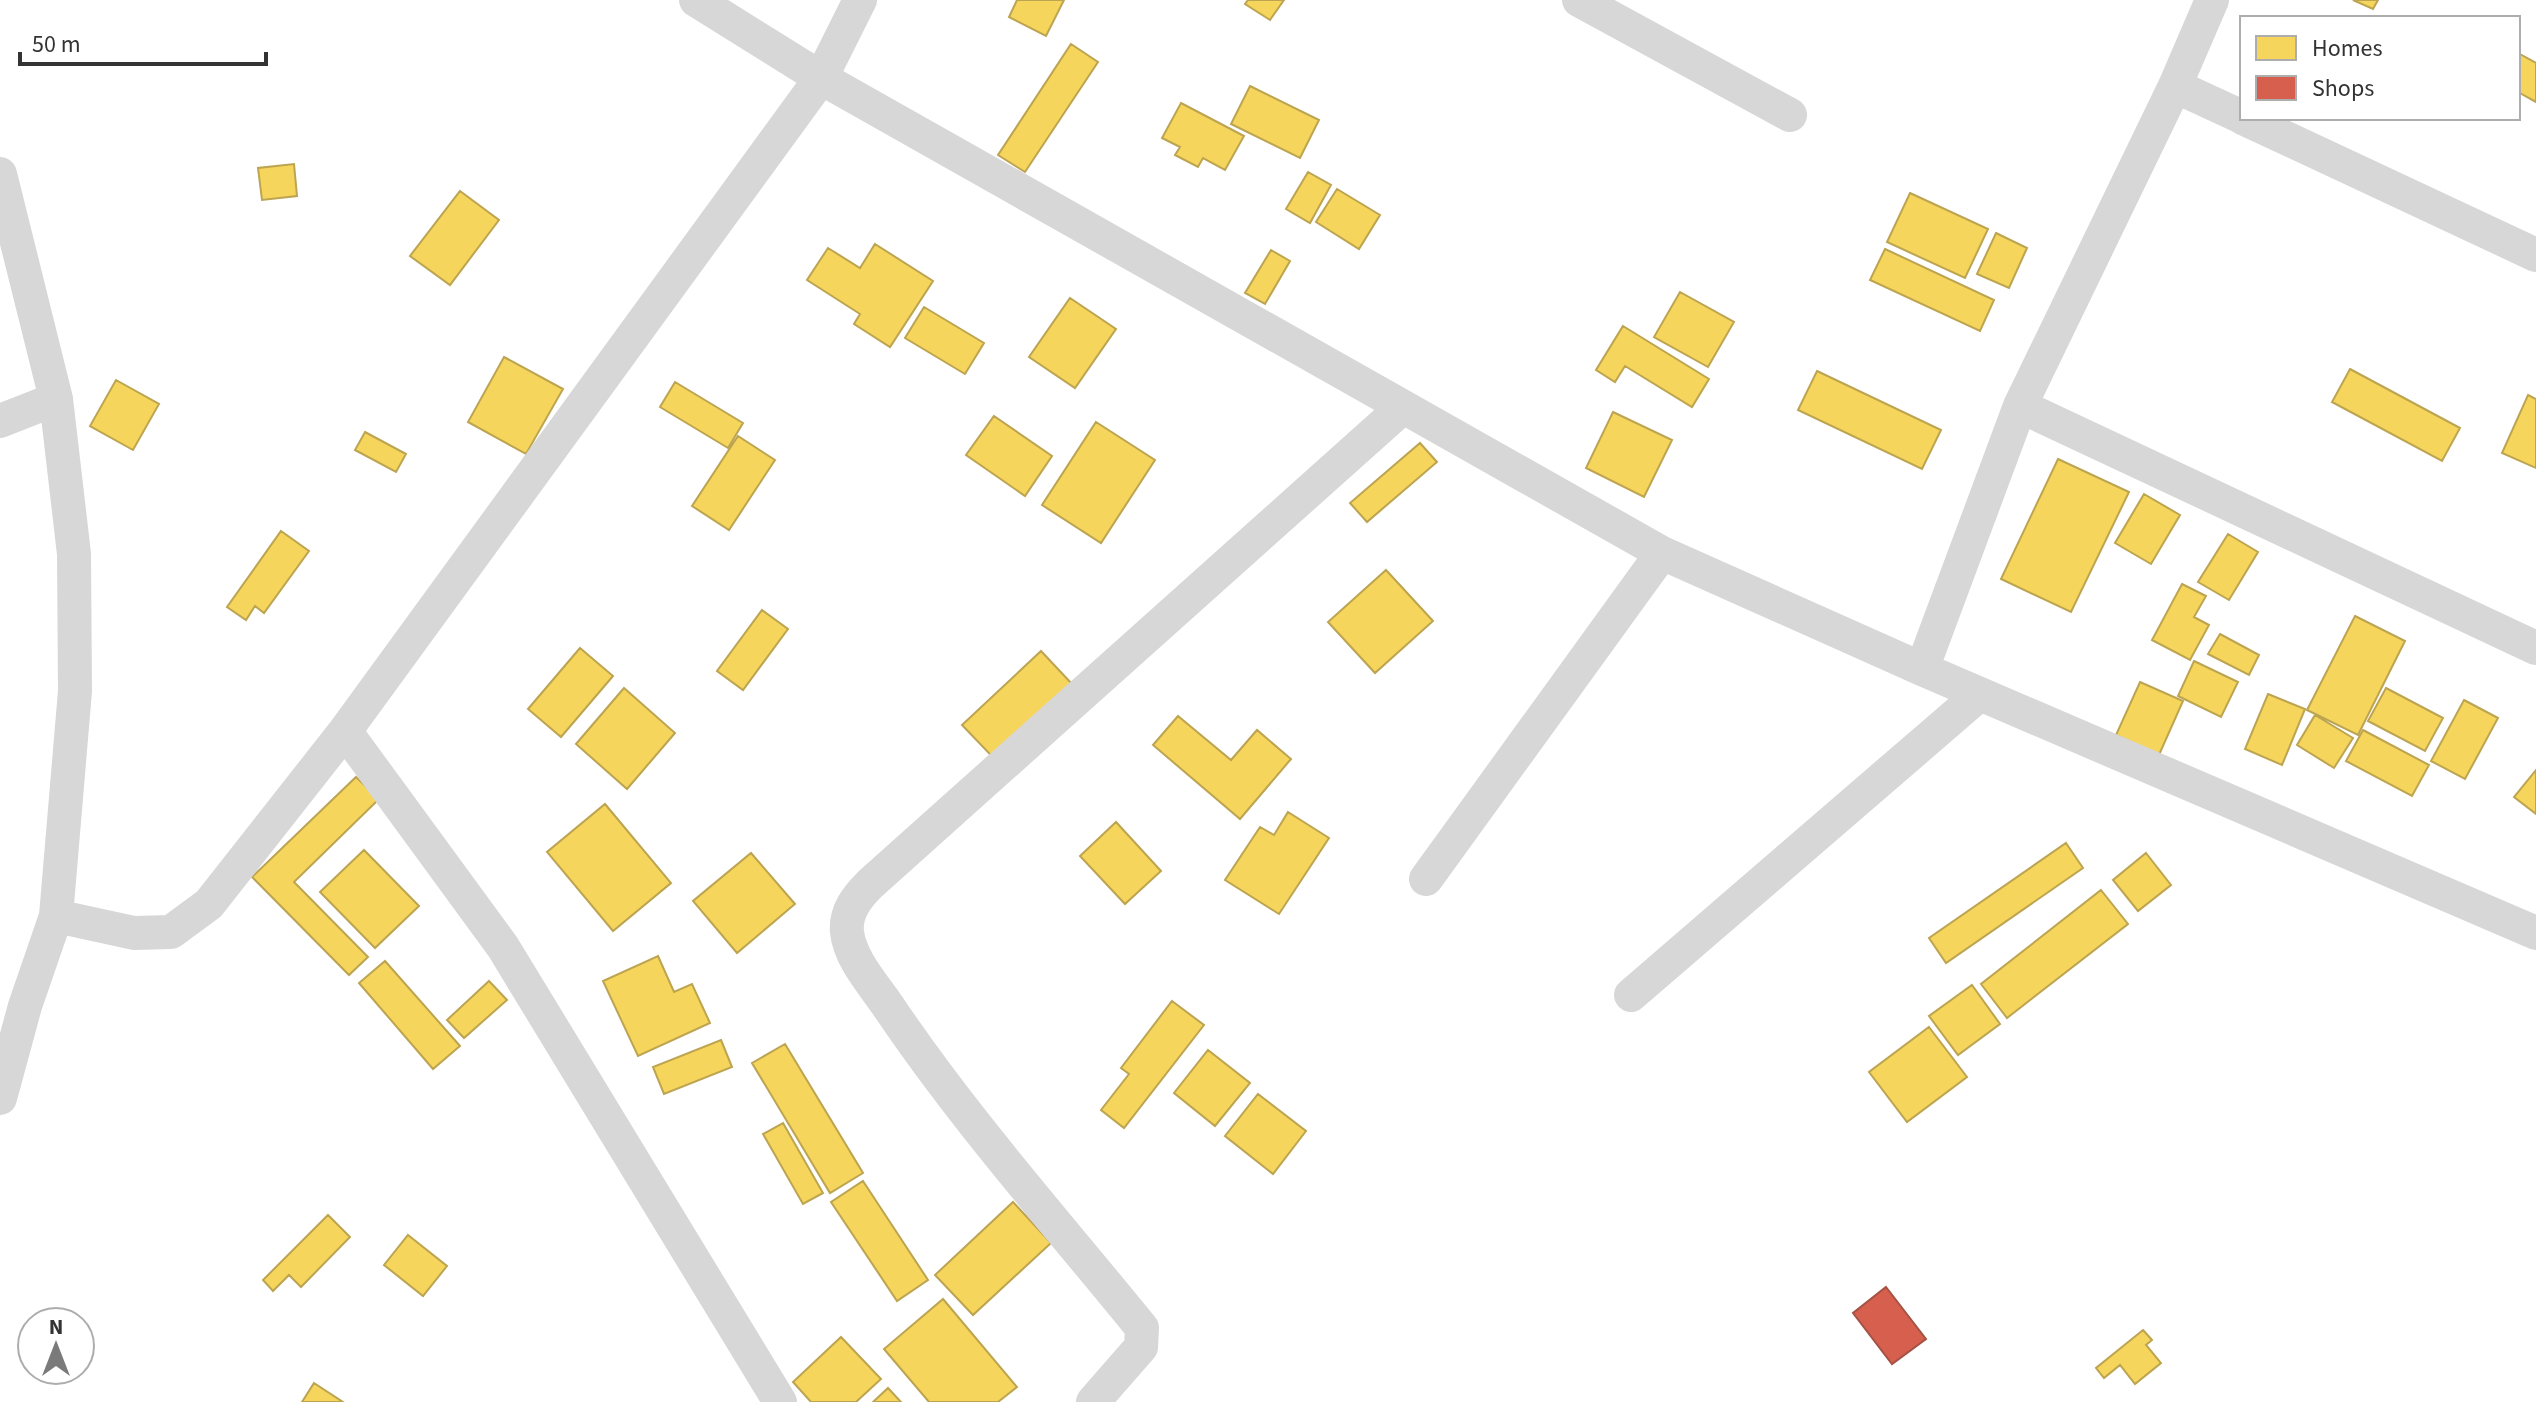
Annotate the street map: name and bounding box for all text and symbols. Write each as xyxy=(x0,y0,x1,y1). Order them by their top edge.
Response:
scale bar xyxy=(20,16,266,66)
legend xyxy=(2240,16,2520,120)
text: 50 m xyxy=(32,27,81,62)
text: Homes xyxy=(2312,31,2383,66)
text: Shops xyxy=(2312,71,2374,106)
north arrow xyxy=(16,1306,96,1386)
text: N xyxy=(49,1311,63,1343)

